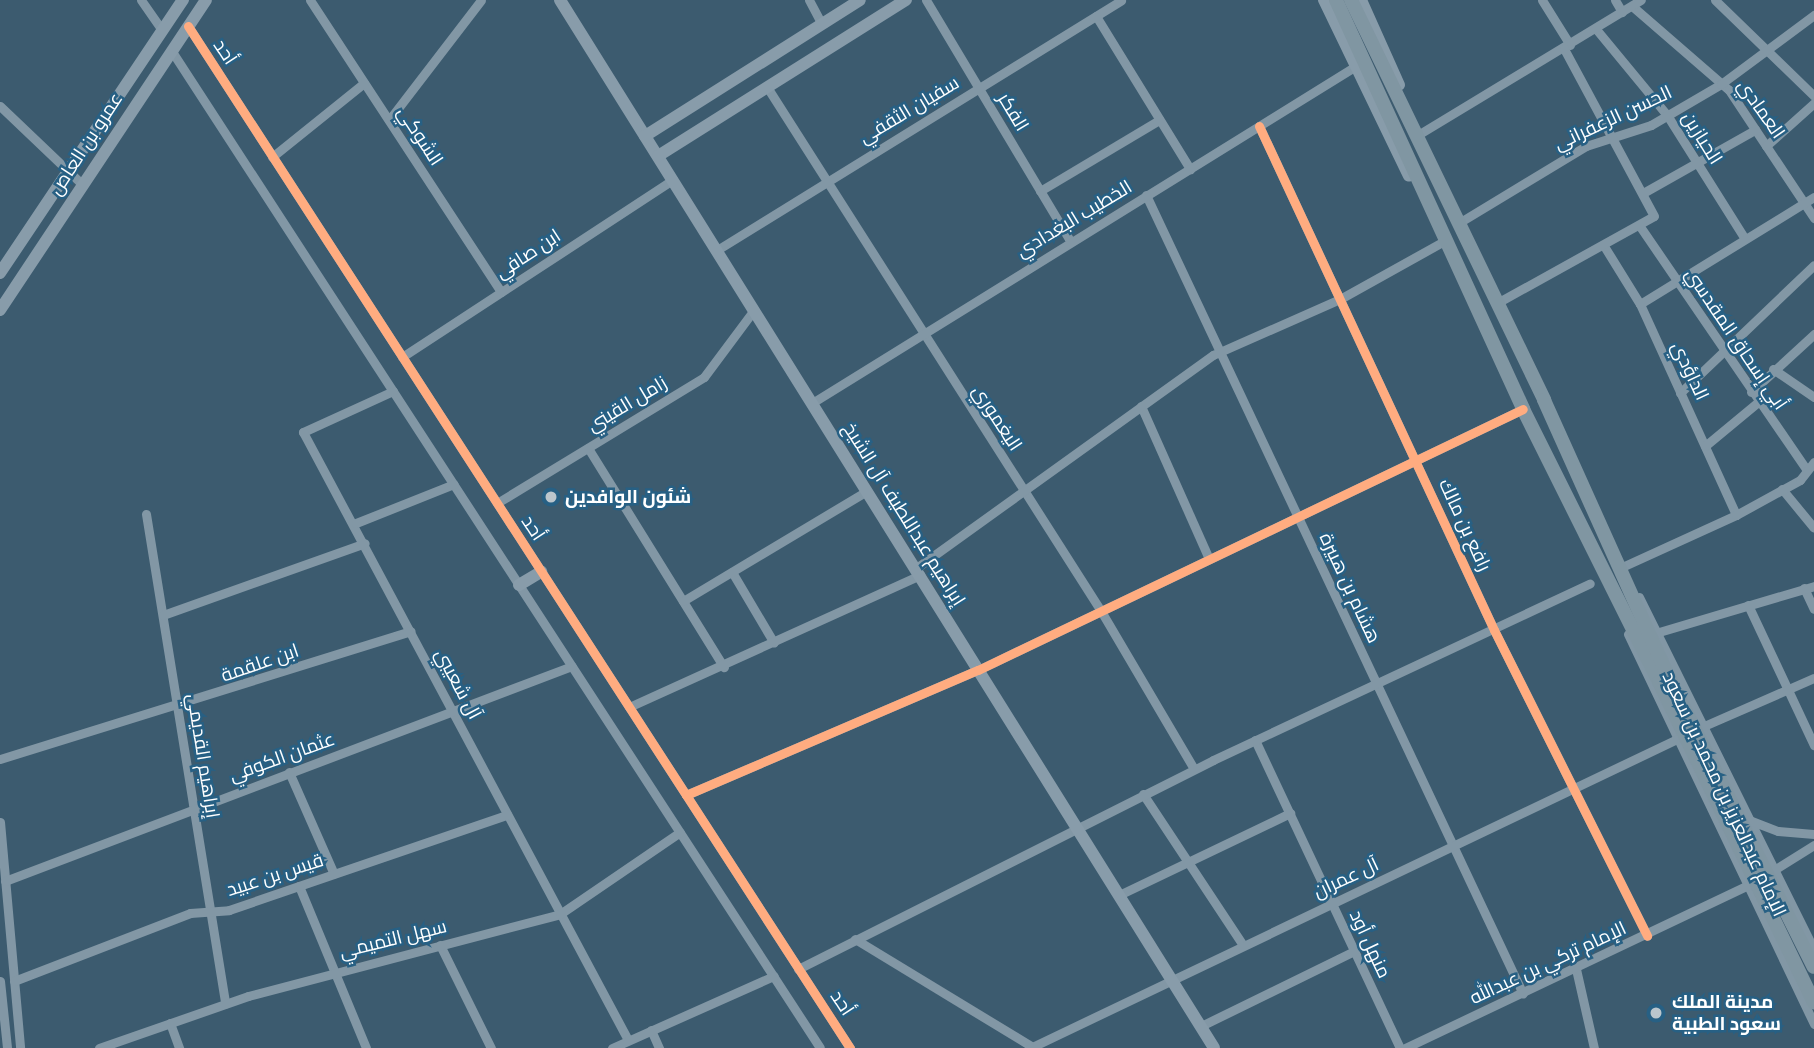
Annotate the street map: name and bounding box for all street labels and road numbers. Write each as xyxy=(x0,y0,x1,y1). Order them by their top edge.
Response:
street label: أحد xyxy=(208,35,242,69)
street label: سفيان الثقفي xyxy=(855,71,963,149)
street label: العمادي xyxy=(1732,75,1790,143)
street label: الحسن الزعفراني xyxy=(1550,81,1676,155)
street label: عمرو بن العاص xyxy=(44,88,128,200)
street label: الفكر xyxy=(993,89,1033,135)
street label: الشوكي xyxy=(392,102,448,170)
street label: الحيازين xyxy=(1677,107,1727,169)
street label: الخطيب البغدادي xyxy=(1012,175,1136,263)
street label: ابن صافي xyxy=(491,224,565,284)
street label: أبي إسحاق المقدسي xyxy=(1680,264,1792,414)
street label: الداؤدي xyxy=(1667,338,1713,404)
street label: زامل القيني xyxy=(583,371,671,437)
street label: اليغموري xyxy=(967,381,1027,455)
street label: إبراهيم عبداللطيف آل الشيخ xyxy=(838,418,970,610)
street label: رافع بن مالك xyxy=(1434,475,1496,575)
street label: أحد xyxy=(516,511,550,545)
street label: هشام بن هبيرة xyxy=(1314,529,1386,647)
street label: ابن علقمة xyxy=(218,639,302,687)
street label: آل شعيبي xyxy=(430,645,486,723)
street label: الإمام عبدالعزيز بن محمد بن سعود xyxy=(1657,668,1791,920)
street label: إبراهيم القديمي xyxy=(182,692,224,820)
street label: عثمان الكوفي xyxy=(226,727,338,787)
street label: قيس بن عبيد xyxy=(224,849,326,901)
street label: آل عمران xyxy=(1310,853,1382,903)
street label: منهل أود xyxy=(1344,906,1396,982)
street label: سهل التميمي xyxy=(337,915,449,963)
street label: الإمام تركي بن عبدالله xyxy=(1466,917,1630,1009)
street label: أحد xyxy=(825,986,859,1020)

